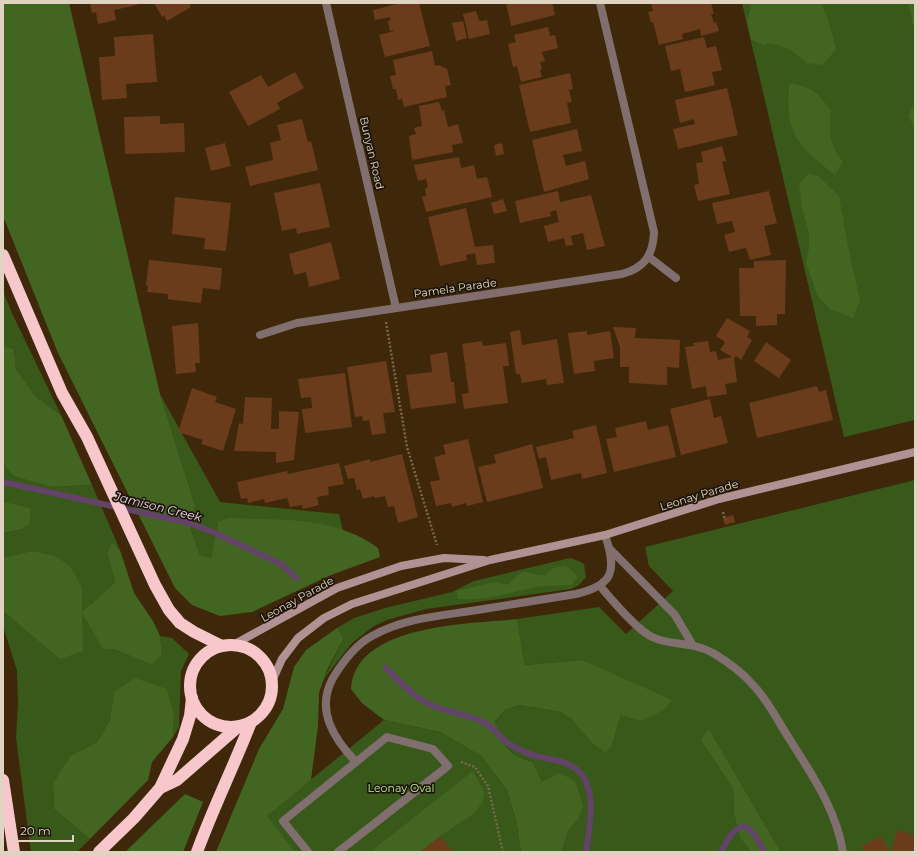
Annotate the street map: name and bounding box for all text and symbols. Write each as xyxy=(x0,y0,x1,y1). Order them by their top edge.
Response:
street label: Bunyan Road xyxy=(357,115,387,191)
street label: Pamela Parade xyxy=(413,275,498,301)
street label: Leonay Parade xyxy=(658,476,740,514)
water label: Jamison Creek xyxy=(112,488,204,525)
street label: Leonay Parade xyxy=(258,573,336,625)
park label: Leonay Oval xyxy=(368,781,434,795)
scale bar xyxy=(14,817,73,843)
text: 20 m xyxy=(20,823,51,838)

